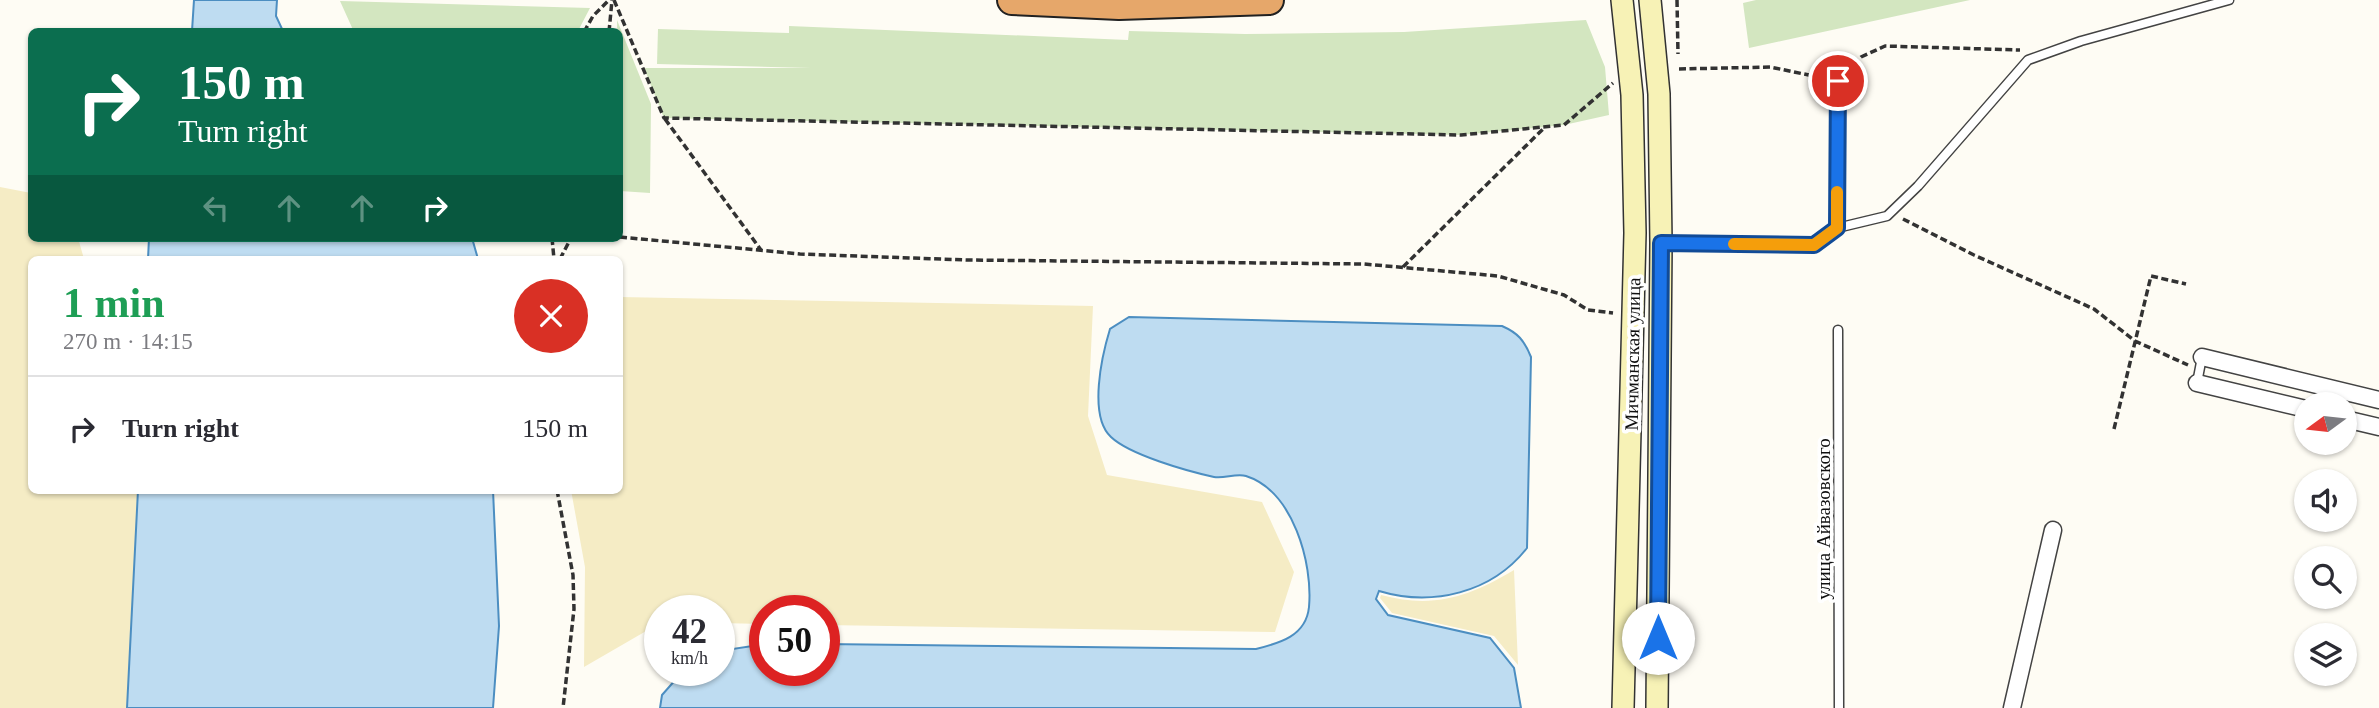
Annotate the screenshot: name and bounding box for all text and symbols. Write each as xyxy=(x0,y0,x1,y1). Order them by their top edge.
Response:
pin xyxy=(1808,51,1868,111)
text: 150 m xyxy=(178,55,305,110)
icon: right xyxy=(63,56,154,147)
icon: arrive xyxy=(1819,62,1857,100)
text: Turn right xyxy=(178,113,308,149)
icon: left xyxy=(197,189,235,227)
icon: ahead xyxy=(270,189,308,227)
icon: ahead xyxy=(343,189,381,227)
icon: right xyxy=(416,189,454,227)
street label: Мичманская улица xyxy=(1621,277,1644,431)
button: close xyxy=(514,279,588,353)
text: 1 min xyxy=(63,280,165,326)
text: 270 m · 14:15 xyxy=(63,329,193,354)
north arrow xyxy=(2294,392,2357,455)
map controls xyxy=(2294,392,2357,686)
icon: right xyxy=(63,410,101,448)
text: Turn right xyxy=(122,414,239,443)
text: 150 m xyxy=(522,414,588,443)
street label: улица Айвазовского xyxy=(1813,438,1834,600)
button: sound xyxy=(2294,469,2357,532)
button: search xyxy=(2294,546,2357,609)
speed limit sign: 50 xyxy=(749,595,840,686)
position arrow xyxy=(1621,601,1695,675)
text: 42 xyxy=(672,612,707,651)
button: layers xyxy=(2294,623,2357,686)
text: km/h xyxy=(671,648,708,668)

